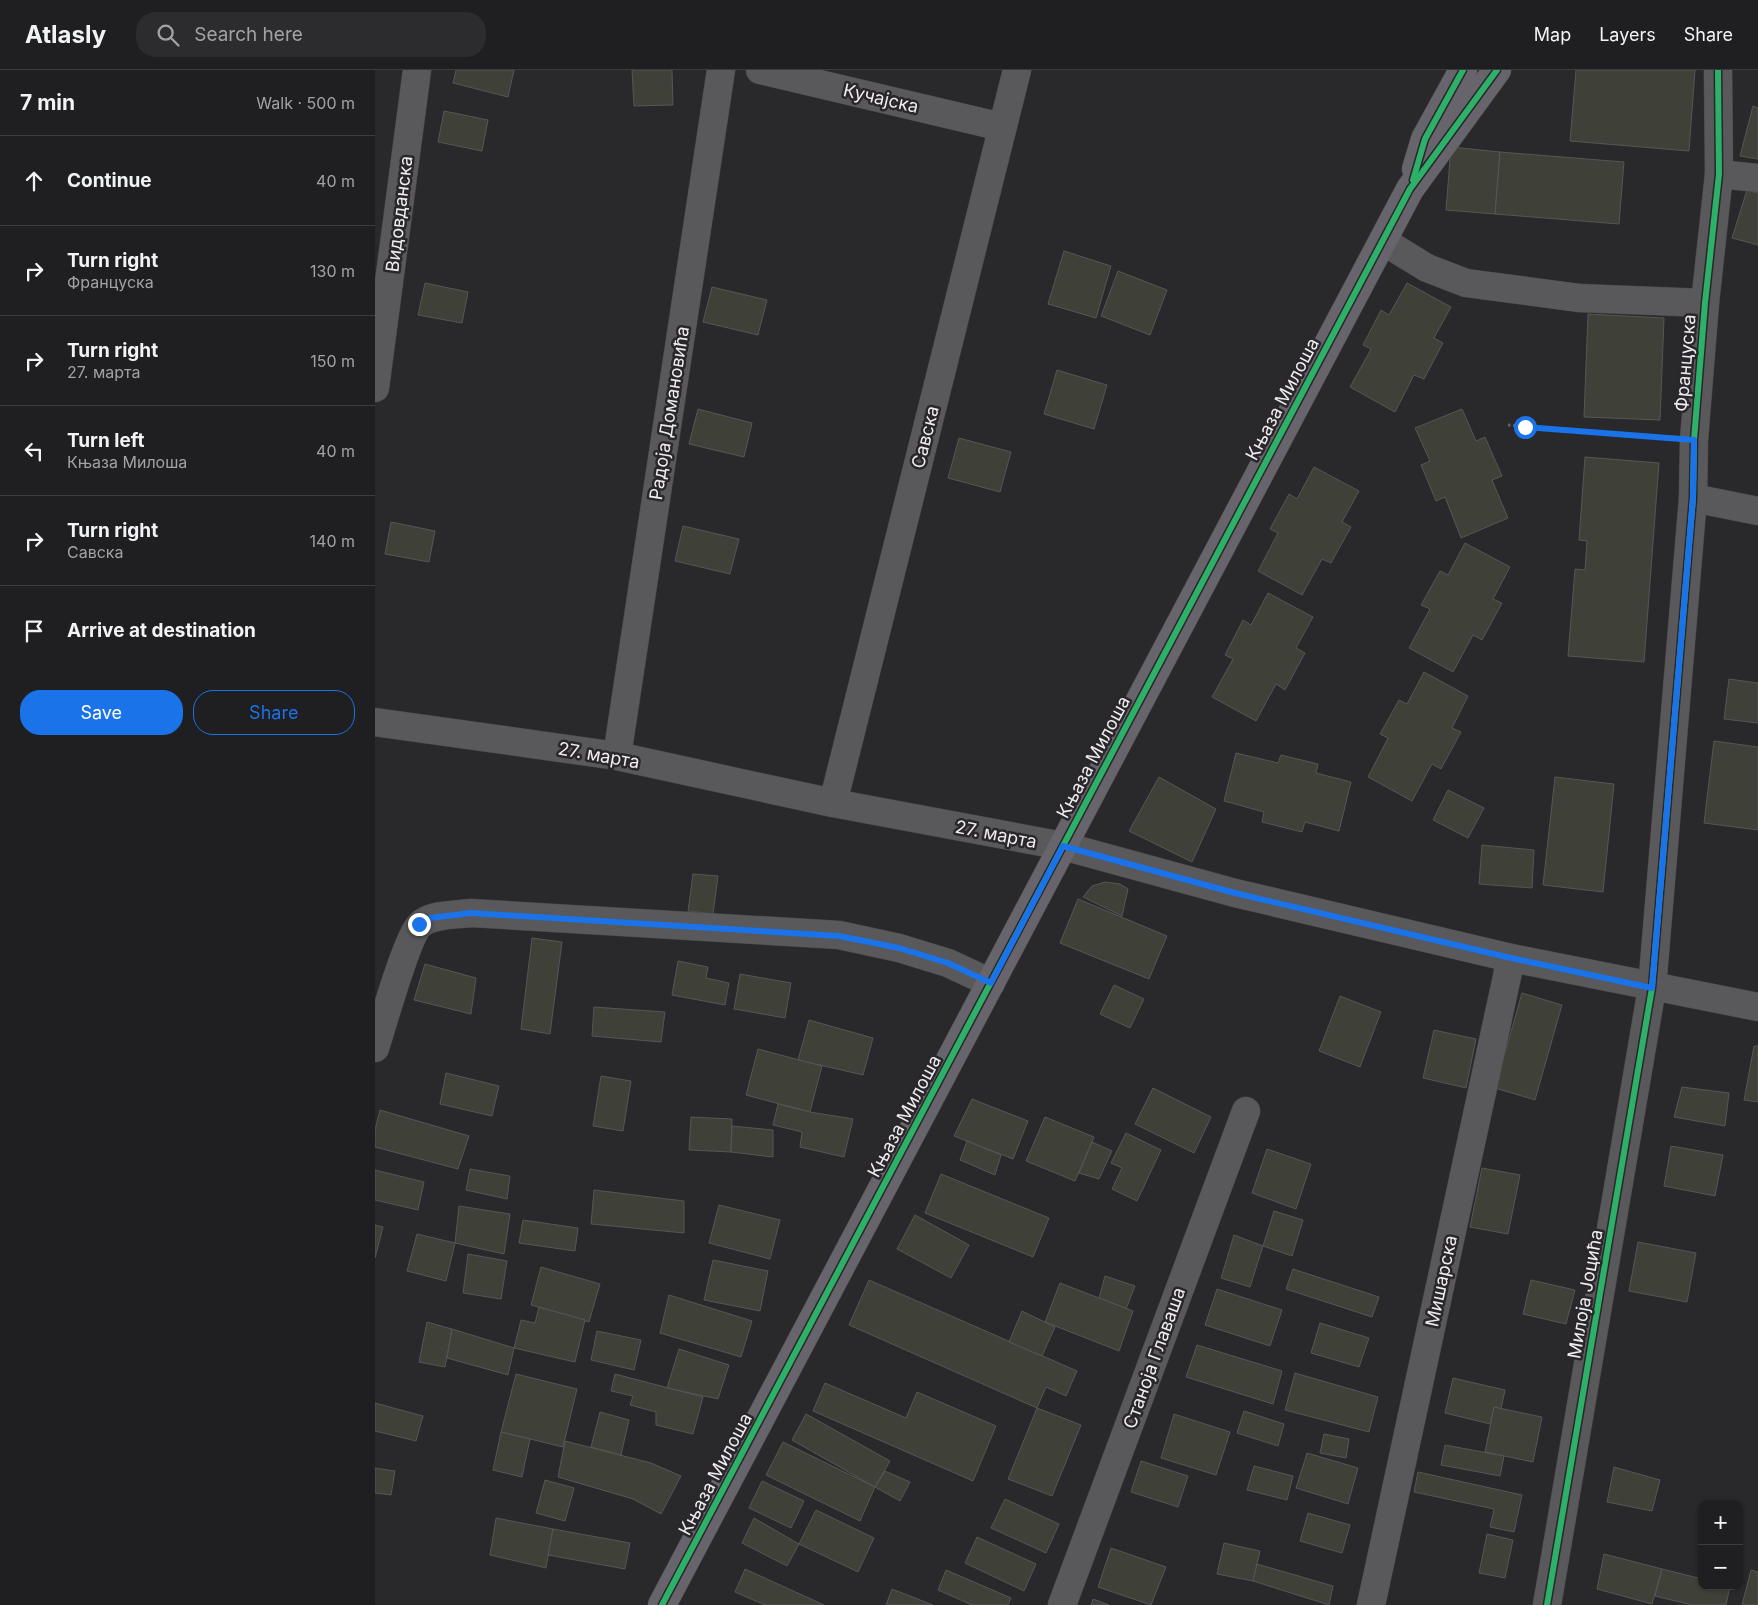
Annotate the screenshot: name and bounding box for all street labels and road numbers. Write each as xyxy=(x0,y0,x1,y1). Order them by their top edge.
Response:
street label: Кучајска xyxy=(841,79,921,117)
street label: Видовданска xyxy=(381,155,417,273)
street label: Француска xyxy=(1670,314,1700,412)
street label: Радоја Домановића xyxy=(645,325,693,501)
street label: Књаза Милоша xyxy=(1241,334,1323,464)
street label: Савска xyxy=(907,404,943,470)
street label: Књаза Милоша xyxy=(1052,692,1134,822)
street label: 27. марта xyxy=(556,737,642,773)
street label: 27. марта xyxy=(953,816,1039,852)
street label: Књаза Милоша xyxy=(863,1051,945,1181)
street label: Милоја Јоцића xyxy=(1563,1228,1607,1360)
street label: Мишарска xyxy=(1421,1233,1461,1329)
street label: Станоја Главаша xyxy=(1119,1285,1189,1431)
street label: Књаза Милоша xyxy=(674,1409,756,1539)

